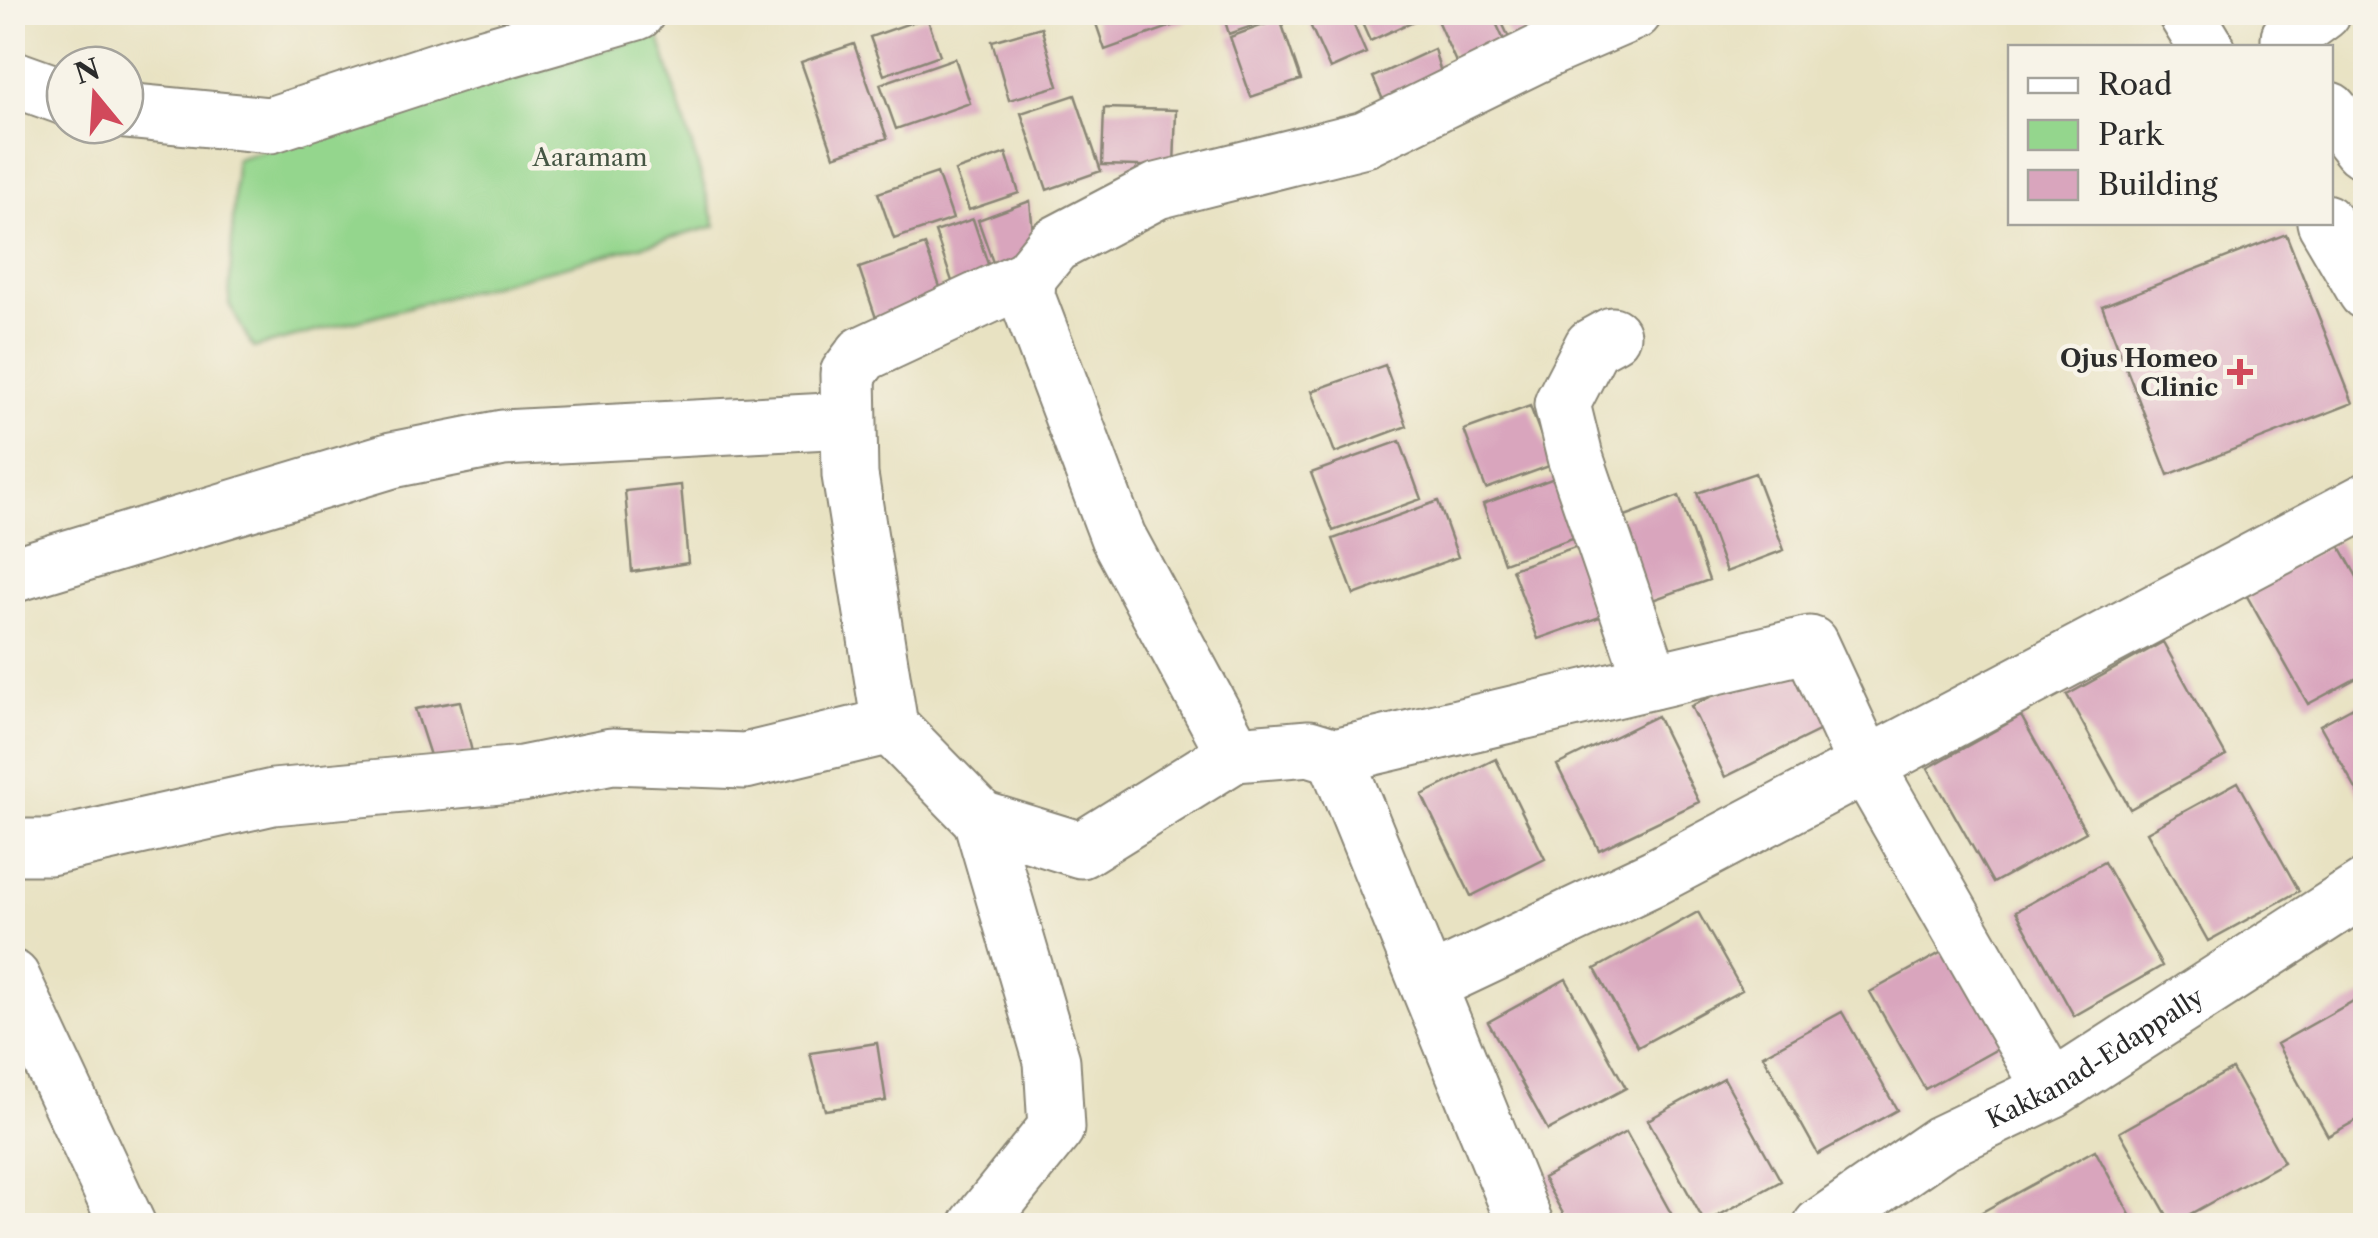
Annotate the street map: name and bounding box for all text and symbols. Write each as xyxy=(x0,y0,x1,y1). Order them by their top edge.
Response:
north arrow xyxy=(45,45,145,145)
legend xyxy=(2008,45,2333,225)
text: N xyxy=(70,51,104,91)
text: Road xyxy=(2098,66,2172,103)
text: Park xyxy=(2098,116,2165,153)
park label: Aaramam xyxy=(531,142,648,173)
text: Building xyxy=(2098,166,2218,203)
place label: Ojus Homeo Clinic xyxy=(2060,343,2218,403)
marker: Ojus Homeo Clinic xyxy=(2227,359,2253,385)
street label: Kakkanad-Edappally xyxy=(1981,980,2210,1135)

